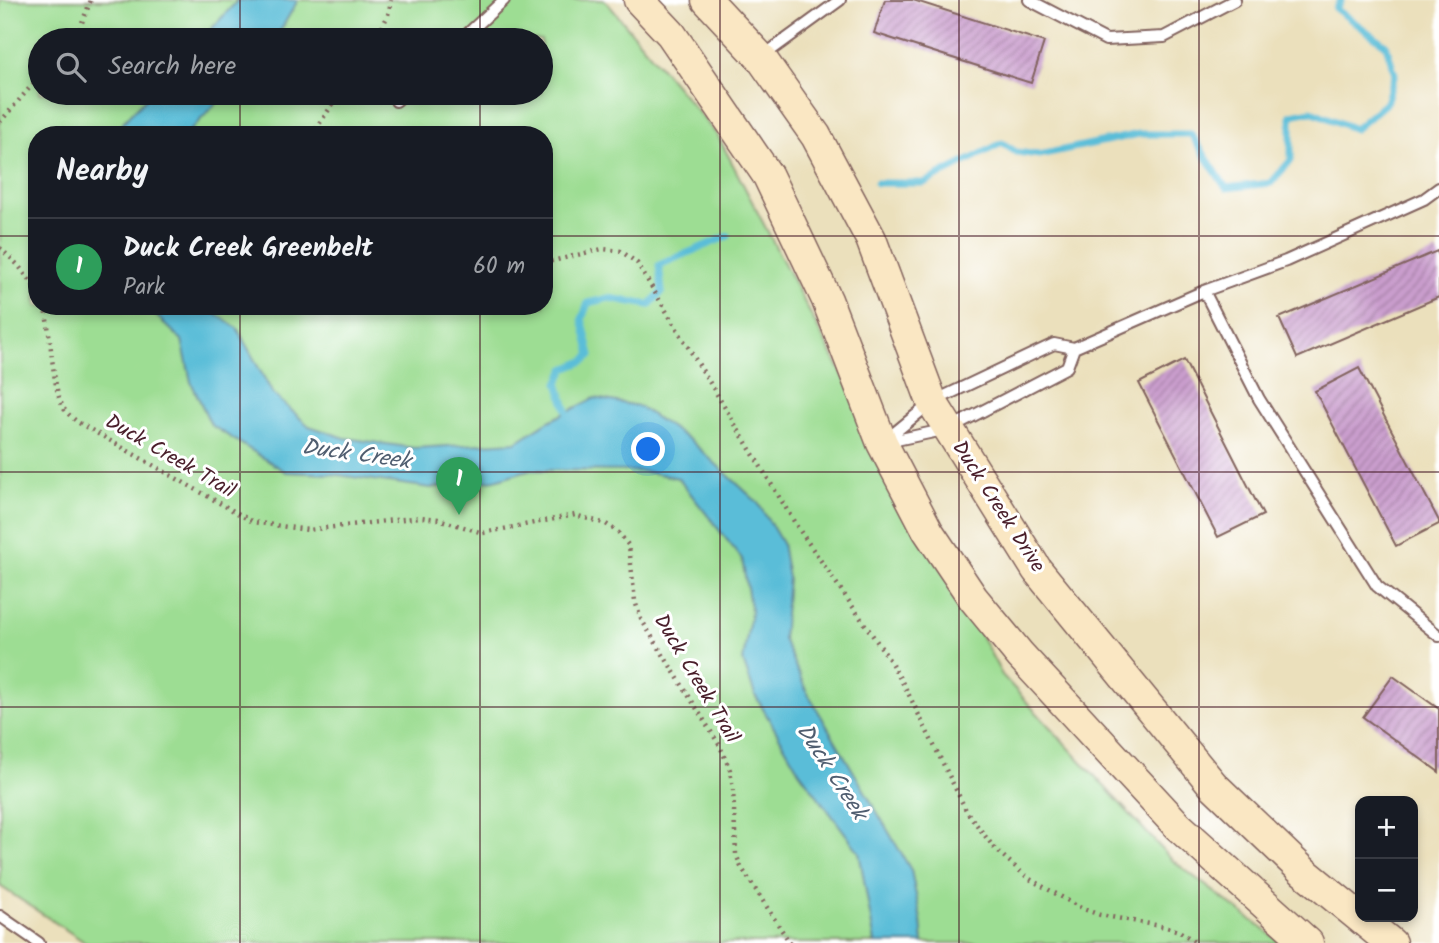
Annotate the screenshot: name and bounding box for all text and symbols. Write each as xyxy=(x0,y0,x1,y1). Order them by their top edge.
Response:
search box xyxy=(28,28,553,105)
text: Search here xyxy=(108,46,236,88)
icon: search xyxy=(52,48,90,86)
text: Nearby xyxy=(56,148,148,196)
text: Duck Creek Greenbelt xyxy=(123,228,373,270)
text: 1 xyxy=(76,249,82,285)
text: 60 m xyxy=(473,249,525,285)
text: Park xyxy=(123,270,165,306)
street label: Duck Creek Trail xyxy=(98,406,242,508)
water label: Duck Creek xyxy=(300,430,416,481)
your location xyxy=(631,432,665,466)
street label: Duck Creek Drive xyxy=(943,434,1053,580)
pin: 1 xyxy=(436,457,482,515)
street label: Duck Creek Trail xyxy=(644,608,748,750)
water label: Duck Creek xyxy=(786,716,878,830)
map controls xyxy=(1355,796,1418,922)
button: + xyxy=(1355,796,1418,859)
button: − xyxy=(1355,859,1418,922)

